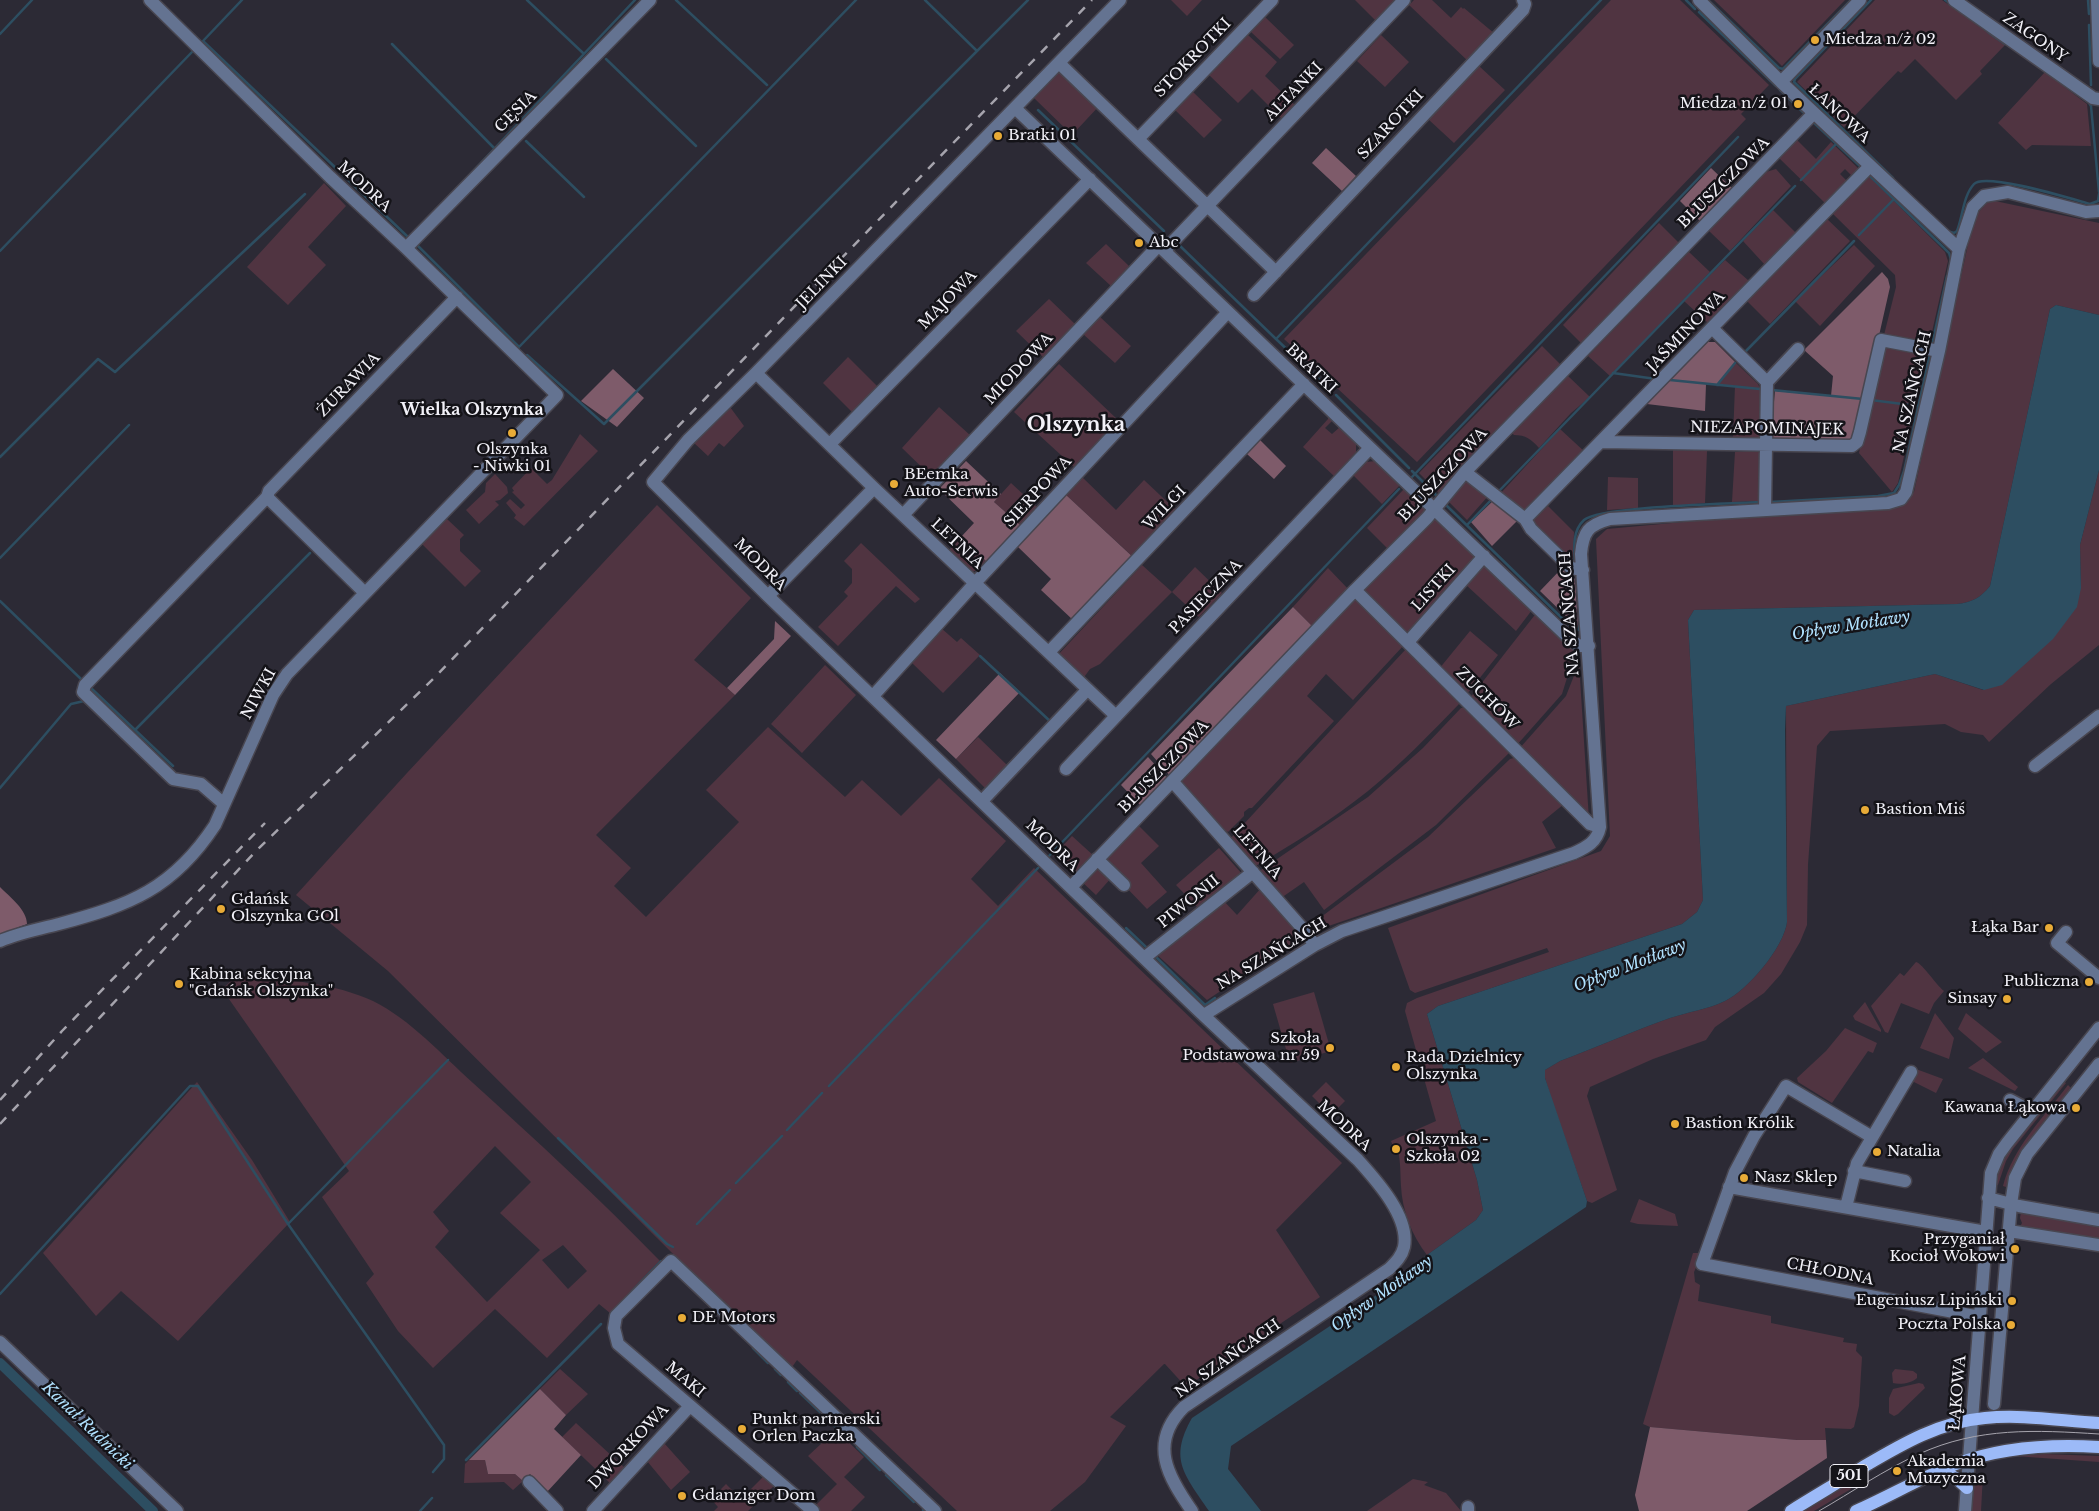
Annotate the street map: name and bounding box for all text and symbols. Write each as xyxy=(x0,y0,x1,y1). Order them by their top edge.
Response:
street label: ZAGONY xyxy=(1999,9,2071,67)
street label: STOKROTKI xyxy=(1151,15,1235,101)
place label: Miedza n/ż 02 xyxy=(1825,31,1936,49)
marker: Miedza n/ż 02 xyxy=(1809,34,1821,46)
street label: ALTANKI xyxy=(1262,59,1326,125)
street label: ŁANOWA xyxy=(1804,81,1874,147)
street label: GĘSIA xyxy=(491,87,541,137)
street label: SZAROTKI xyxy=(1354,87,1428,163)
place label: Miedza n/ż 01 xyxy=(1680,95,1788,113)
marker: Miedza n/ż 01 xyxy=(1792,98,1804,110)
place label: Bratki 01 xyxy=(1008,127,1077,145)
marker: Bratki 01 xyxy=(992,130,1004,142)
street label: BLUSZCZOWA xyxy=(1675,134,1773,232)
street label: MODRA xyxy=(334,158,394,216)
place label: Abc xyxy=(1149,234,1178,252)
marker: Abc xyxy=(1133,237,1145,249)
street label: JELINKI xyxy=(793,253,851,313)
street label: MAJOWA xyxy=(915,267,981,333)
street label: JAŚMINOWA xyxy=(1643,288,1729,376)
street label: MIODOWA xyxy=(981,329,1057,409)
street label: NA SZAŃCACH xyxy=(1890,329,1936,455)
street label: BRATKI xyxy=(1282,340,1340,398)
street label: ŻURAWIA xyxy=(314,349,384,421)
district label: Wielka Olszynka xyxy=(400,400,544,420)
district label: Olszynka xyxy=(1027,413,1125,437)
street label: NIEZAPOMINAJEK xyxy=(1690,419,1844,439)
street label: BLUSZCZOWA xyxy=(1395,424,1491,526)
marker: Olszynka - Niwki 01 xyxy=(506,427,518,439)
place label: Olszynka - Niwki 01 xyxy=(473,441,551,476)
street label: SIERPOWA xyxy=(1000,453,1076,531)
place label: BEemka Auto-Serwis xyxy=(904,466,998,501)
marker: BEemka Auto-Serwis xyxy=(888,478,900,490)
street label: WILGI xyxy=(1140,482,1190,534)
street label: LETNIA xyxy=(927,515,987,573)
street label: MODRA xyxy=(730,535,790,595)
street label: NA SZAŃCACH xyxy=(1557,551,1583,677)
street label: PASIECZNA xyxy=(1166,556,1246,638)
street label: LISTKI xyxy=(1408,561,1460,615)
water label: Opływ Motławy xyxy=(1791,607,1911,645)
street label: ZUCHÓW xyxy=(1452,664,1522,734)
street label: NIWKI xyxy=(238,665,280,723)
street label: BLUSZCZOWA xyxy=(1115,717,1213,817)
place label: Bastion Miś xyxy=(1875,801,1965,819)
marker: Bastion Miś xyxy=(1859,804,1871,816)
street label: MODRA xyxy=(1022,816,1082,876)
street label: LETNIA xyxy=(1229,822,1285,882)
street label: PIWONII xyxy=(1155,872,1223,932)
place label: Gdańsk Olszynka GOl xyxy=(231,891,339,926)
marker: Gdańsk Olszynka GOl xyxy=(215,903,227,915)
street label: NA SZAŃCACH xyxy=(1214,914,1330,994)
place label: Łąka Bar xyxy=(1971,919,2039,937)
marker: Łąka Bar xyxy=(2043,922,2055,934)
water label: Opływ Motławy xyxy=(1571,936,1689,996)
place label: Kabina sekcyjna "Gdańsk Olszynka" xyxy=(189,966,333,1001)
place label: Publiczna xyxy=(2004,973,2079,991)
marker: Publiczna xyxy=(2083,976,2095,988)
marker: Kabina sekcyjna "Gdańsk Olszynka" xyxy=(173,978,185,990)
place label: Sinsay xyxy=(1947,990,1997,1008)
marker: Sinsay xyxy=(2001,993,2013,1005)
place label: Szkoła Podstawowa nr 59 xyxy=(1182,1030,1320,1065)
marker: Szkoła Podstawowa nr 59 xyxy=(1324,1042,1336,1054)
place label: Rada Dzielnicy Olszynka xyxy=(1406,1049,1522,1084)
marker: Rada Dzielnicy Olszynka xyxy=(1390,1061,1402,1073)
street label: MODRA xyxy=(1314,1097,1374,1155)
place label: Kawana Łąkowa xyxy=(1944,1099,2066,1117)
marker: Kawana Łąkowa xyxy=(2070,1102,2082,1114)
place label: Bastion Królik xyxy=(1685,1115,1795,1133)
marker: Bastion Królik xyxy=(1669,1118,1681,1130)
place label: Olszynka - Szkoła 02 xyxy=(1406,1131,1489,1166)
marker: Olszynka - Szkoła 02 xyxy=(1390,1143,1402,1155)
place label: Natalia xyxy=(1887,1143,1941,1161)
marker: Natalia xyxy=(1871,1146,1883,1158)
place label: Nasz Sklep xyxy=(1754,1169,1837,1187)
marker: Nasz Sklep xyxy=(1738,1172,1750,1184)
place label: Przyganiał Kocioł Wokowi xyxy=(1889,1231,2005,1266)
marker: Przyganiał Kocioł Wokowi xyxy=(2009,1243,2021,1255)
water label: Opływ Motławy xyxy=(1328,1252,1436,1336)
street label: CHŁODNA xyxy=(1785,1255,1875,1289)
place label: Eugeniusz Lipiński xyxy=(1856,1292,2002,1310)
marker: Eugeniusz Lipiński xyxy=(2006,1295,2018,1307)
place label: DE Motors xyxy=(692,1309,775,1327)
marker: DE Motors xyxy=(676,1312,688,1324)
street label: NA SZAŃCACH xyxy=(1172,1316,1284,1402)
place label: Poczta Polska xyxy=(1898,1316,2001,1334)
marker: Poczta Polska xyxy=(2005,1319,2017,1331)
street label: ŁĄKOWA xyxy=(1946,1355,1970,1431)
street label: MAKI xyxy=(662,1358,708,1402)
water label: Kanał Rudnicki xyxy=(38,1378,136,1474)
street label: DWORKOWA xyxy=(585,1401,673,1493)
place label: Punkt partnerski Orlen Paczka xyxy=(752,1411,880,1446)
marker: Punkt partnerski Orlen Paczka xyxy=(736,1423,748,1435)
place label: Akademia Muzyczna xyxy=(1907,1453,1986,1488)
road number: 501 xyxy=(1830,1464,1868,1488)
marker: Akademia Muzyczna xyxy=(1891,1465,1903,1477)
place label: Gdanziger Dom xyxy=(692,1487,815,1505)
marker: Gdanziger Dom xyxy=(676,1490,688,1502)

